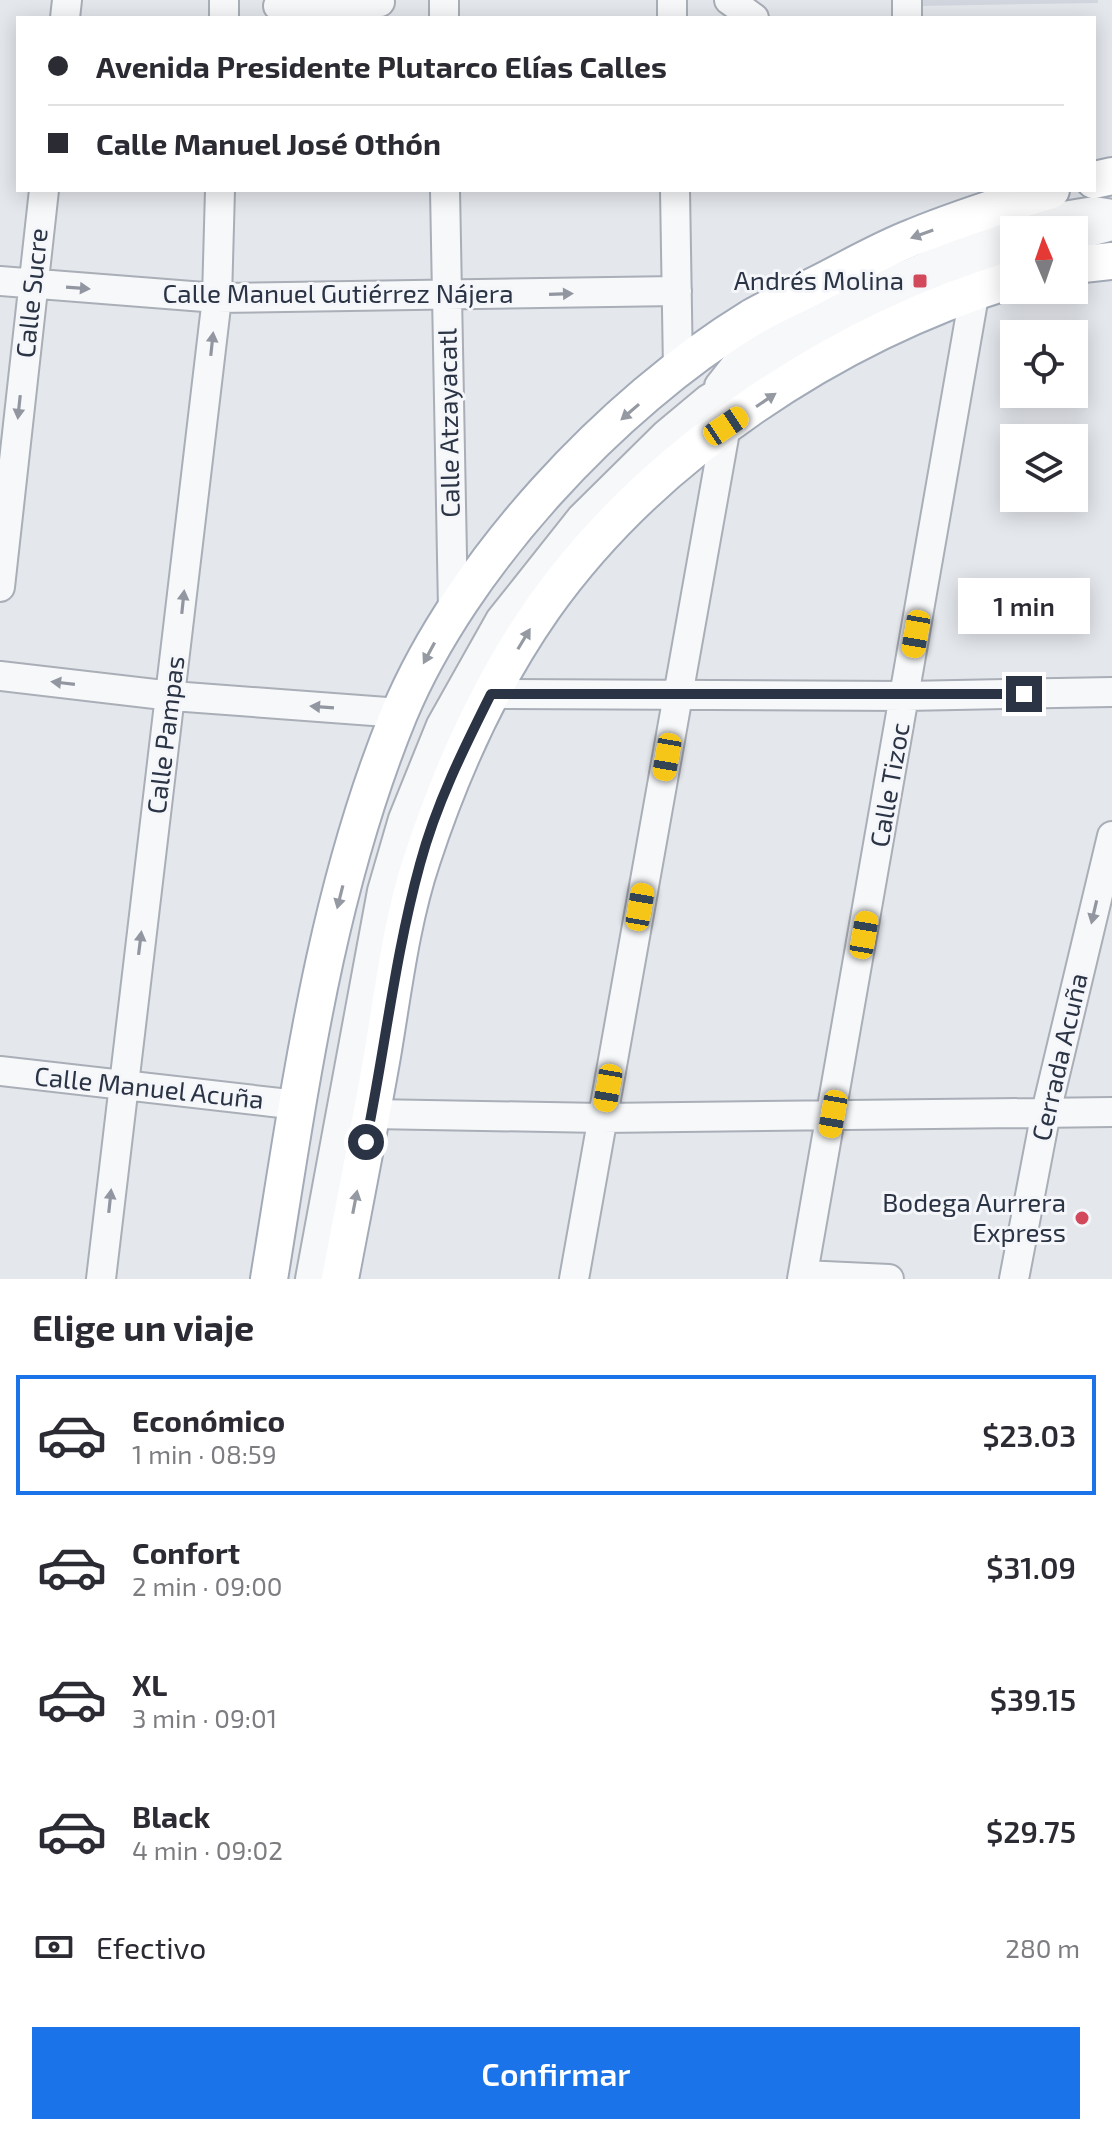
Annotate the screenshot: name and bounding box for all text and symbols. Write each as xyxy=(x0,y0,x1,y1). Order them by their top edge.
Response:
text: Avenida Presidente Plutarco Elías Calles xyxy=(96,48,667,84)
text: Calle Manuel José Othón xyxy=(96,125,441,161)
north arrow xyxy=(1000,216,1088,304)
map controls xyxy=(1000,216,1088,512)
street label: Calle Sucre xyxy=(8,226,53,359)
one-way arrow xyxy=(910,228,934,241)
place label: Andrés Molina xyxy=(734,264,904,295)
marker: Andrés Molina xyxy=(911,272,929,290)
street label: Calle Manuel Gutiérrez Nájera xyxy=(163,277,513,308)
one-way arrow xyxy=(66,282,91,295)
one-way arrow xyxy=(549,288,574,300)
button: locate xyxy=(1000,320,1088,408)
street label: Calle Atzayacatl xyxy=(430,328,465,518)
one-way arrow xyxy=(205,331,218,356)
one-way arrow xyxy=(756,392,777,407)
one-way arrow xyxy=(13,395,26,420)
one-way arrow xyxy=(621,402,640,420)
car xyxy=(699,403,753,449)
button: layers xyxy=(1000,424,1088,512)
callout: 1 min xyxy=(958,578,1090,634)
one-way arrow xyxy=(176,589,189,614)
text: 1 min xyxy=(993,590,1055,621)
car xyxy=(900,608,932,660)
one-way arrow xyxy=(517,628,531,650)
one-way arrow xyxy=(423,642,436,665)
street label: Calle Pampas xyxy=(139,654,190,816)
route end xyxy=(1006,676,1042,712)
one-way arrow xyxy=(50,677,75,690)
one-way arrow xyxy=(309,700,334,713)
street label: Calle Tizoc xyxy=(862,720,915,849)
car xyxy=(651,731,683,783)
car xyxy=(624,881,656,933)
one-way arrow xyxy=(333,884,345,909)
one-way arrow xyxy=(1087,900,1100,925)
car xyxy=(848,909,880,961)
one-way arrow xyxy=(134,930,147,955)
street label: Cerrada Acuña xyxy=(1024,970,1093,1144)
street label: Calle Manuel Acuña xyxy=(33,1059,265,1114)
car xyxy=(592,1062,624,1114)
car xyxy=(817,1088,849,1140)
route start xyxy=(348,1124,384,1160)
place label: Bodega Aurrera Express xyxy=(882,1186,1066,1247)
one-way arrow xyxy=(103,1189,116,1214)
one-way arrow xyxy=(349,1190,361,1215)
marker: Bodega Aurrera Express xyxy=(1073,1209,1091,1227)
text: Elige un viaje xyxy=(32,1305,254,1348)
icon: car xyxy=(36,1399,108,1471)
text: Económico xyxy=(132,1402,285,1438)
text: $23.03 xyxy=(982,1417,1076,1453)
text: 1 min · 08:59 xyxy=(132,1438,277,1469)
icon: car xyxy=(36,1531,108,1603)
text: Confort xyxy=(132,1534,240,1570)
text: $31.09 xyxy=(986,1549,1076,1585)
text: 2 min · 09:00 xyxy=(132,1570,283,1601)
icon: car xyxy=(36,1663,108,1735)
text: XL xyxy=(132,1666,167,1702)
text: $39.15 xyxy=(990,1681,1076,1717)
text: 3 min · 09:01 xyxy=(132,1702,277,1733)
icon: car xyxy=(36,1795,108,1867)
text: Black xyxy=(132,1798,210,1834)
text: $29.75 xyxy=(986,1813,1076,1849)
text: 4 min · 09:02 xyxy=(132,1834,283,1865)
icon: cash xyxy=(32,1925,76,1969)
text: Efectivo xyxy=(96,1929,206,1965)
text: 280 m xyxy=(1005,1932,1080,1963)
button: Confirmar xyxy=(32,2027,1080,2119)

